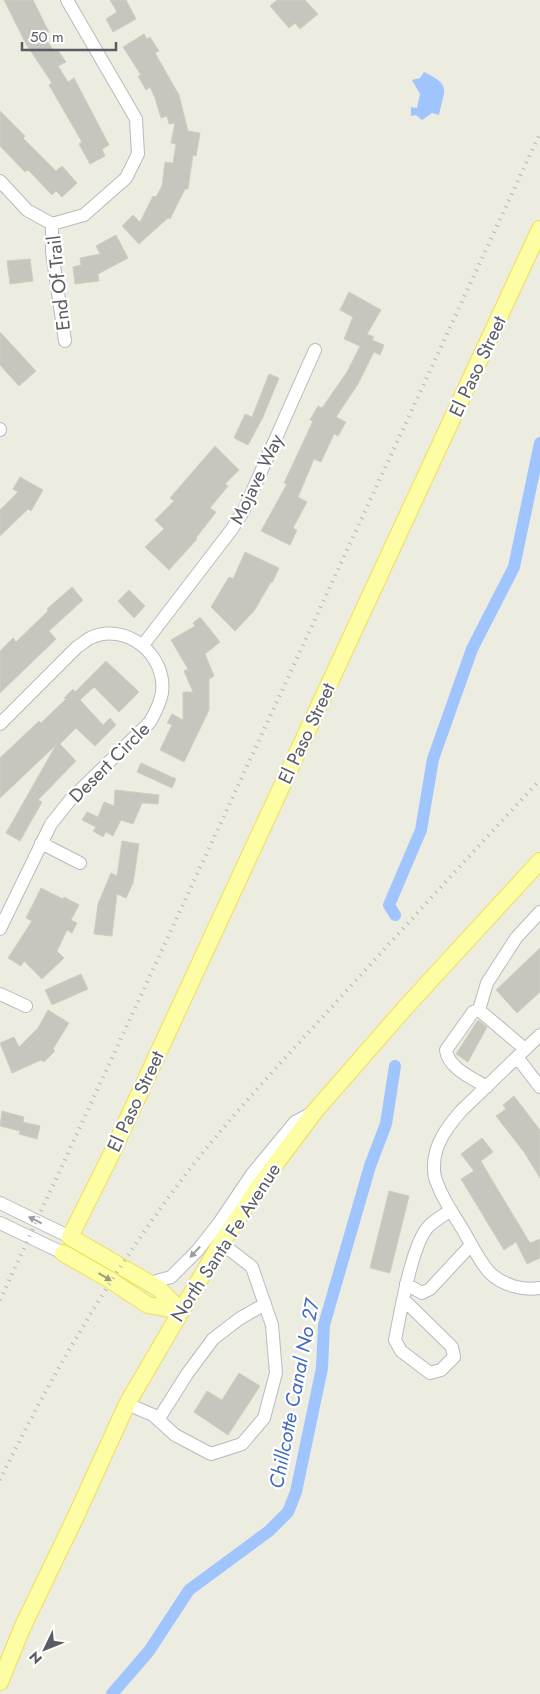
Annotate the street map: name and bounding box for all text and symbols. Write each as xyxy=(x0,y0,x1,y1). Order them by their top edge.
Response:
scale bar xyxy=(22,20,116,52)
text: 50 m xyxy=(30,26,64,48)
street label: End Of Trail xyxy=(40,234,77,332)
street label: El Paso Street xyxy=(442,311,513,421)
street label: Mojave Way xyxy=(223,429,290,529)
street label: El Paso Street xyxy=(271,678,342,788)
street label: Desert Circle xyxy=(63,716,156,809)
street label: El Paso Street xyxy=(100,1046,171,1156)
street label: North Santa Fe Avenue xyxy=(164,1157,287,1327)
one-way arrow xyxy=(28,1215,43,1224)
one-way arrow xyxy=(189,1246,201,1258)
one-way arrow xyxy=(98,1272,112,1281)
water label: Chillcotte Canal No 27 xyxy=(262,1295,327,1491)
north arrow xyxy=(20,1624,70,1674)
text: N xyxy=(24,1647,47,1669)

